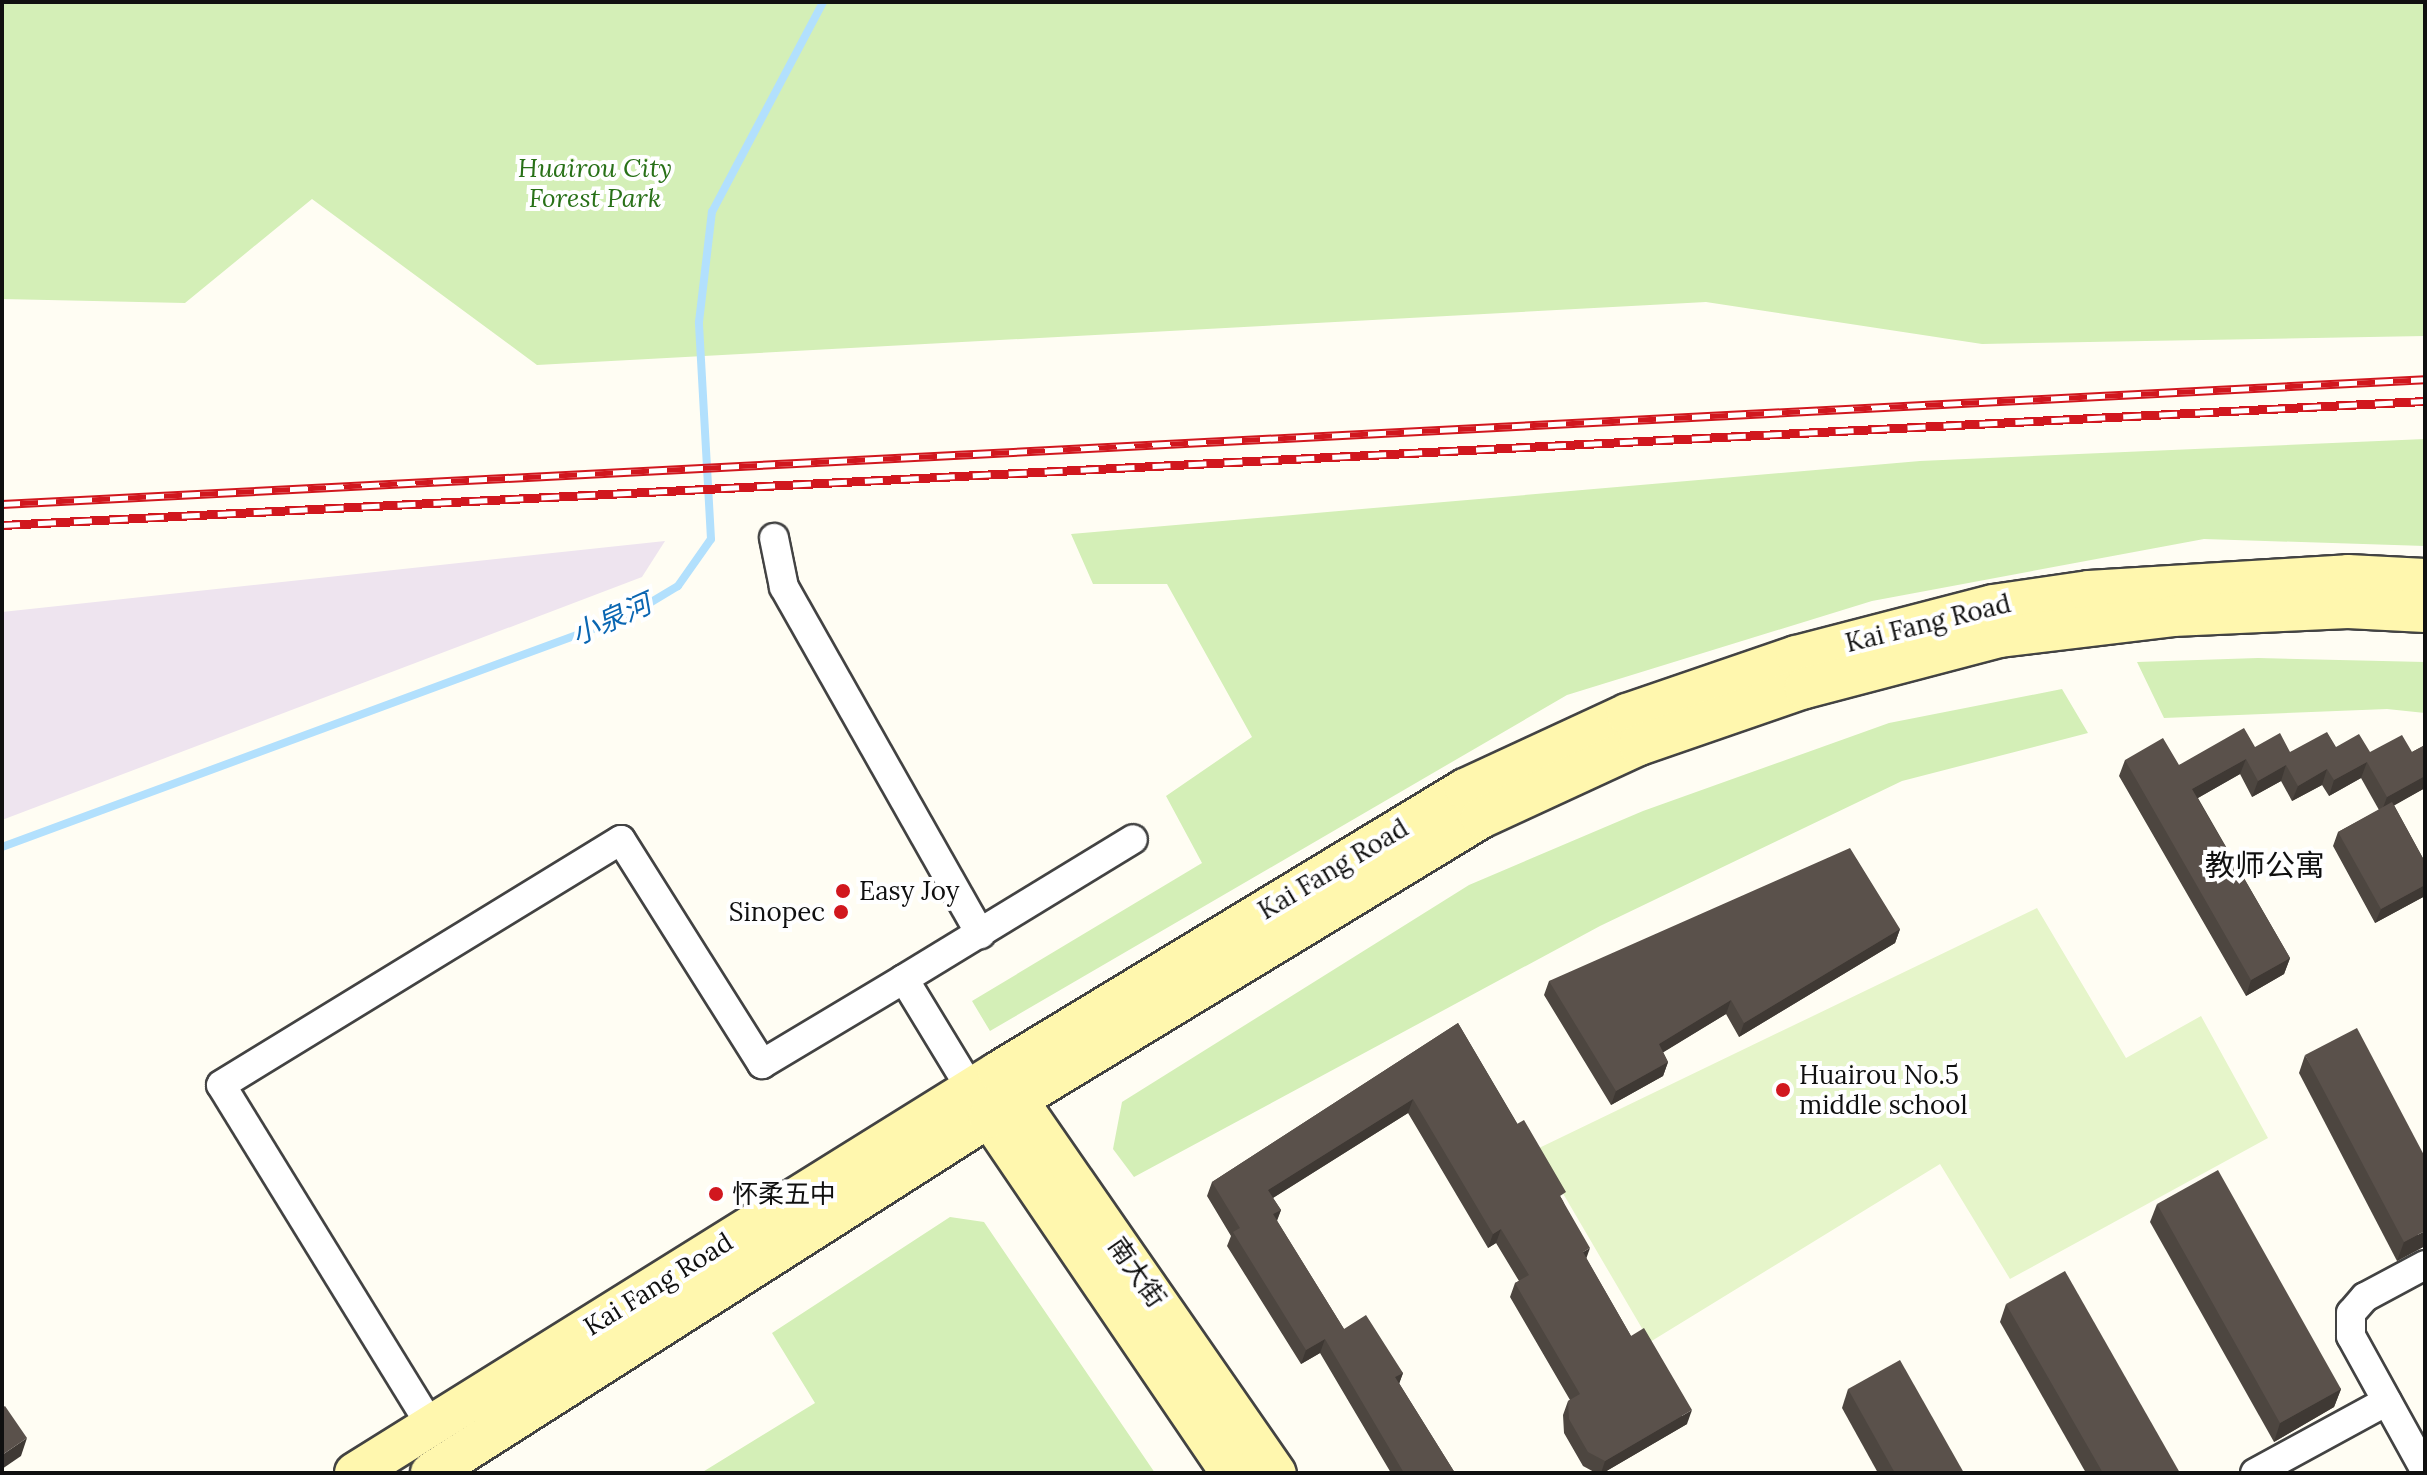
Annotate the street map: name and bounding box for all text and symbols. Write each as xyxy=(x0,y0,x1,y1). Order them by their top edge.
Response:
park label: Huairou City Forest Park xyxy=(518,152,672,214)
water label: 小泉河 xyxy=(566,587,656,651)
street label: Kai Fang Road xyxy=(1842,587,2014,659)
street label: Kai Fang Road xyxy=(1252,812,1414,926)
district label: 教师公寓 xyxy=(2205,847,2325,883)
place label: Easy Joy xyxy=(859,875,959,907)
marker: Easy Joy xyxy=(834,882,852,900)
place label: Sinopec xyxy=(729,896,825,928)
marker: Sinopec xyxy=(832,903,850,921)
place label: Huairou No.5 middle school xyxy=(1799,1059,1968,1120)
marker: Huairou No.5 middle school xyxy=(1774,1081,1792,1099)
place label: 怀柔五中 xyxy=(732,1178,836,1210)
marker: 怀柔五中 xyxy=(707,1185,725,1203)
street label: Kai Fang Road xyxy=(578,1226,738,1342)
street label: 南大街 xyxy=(1102,1231,1172,1313)

